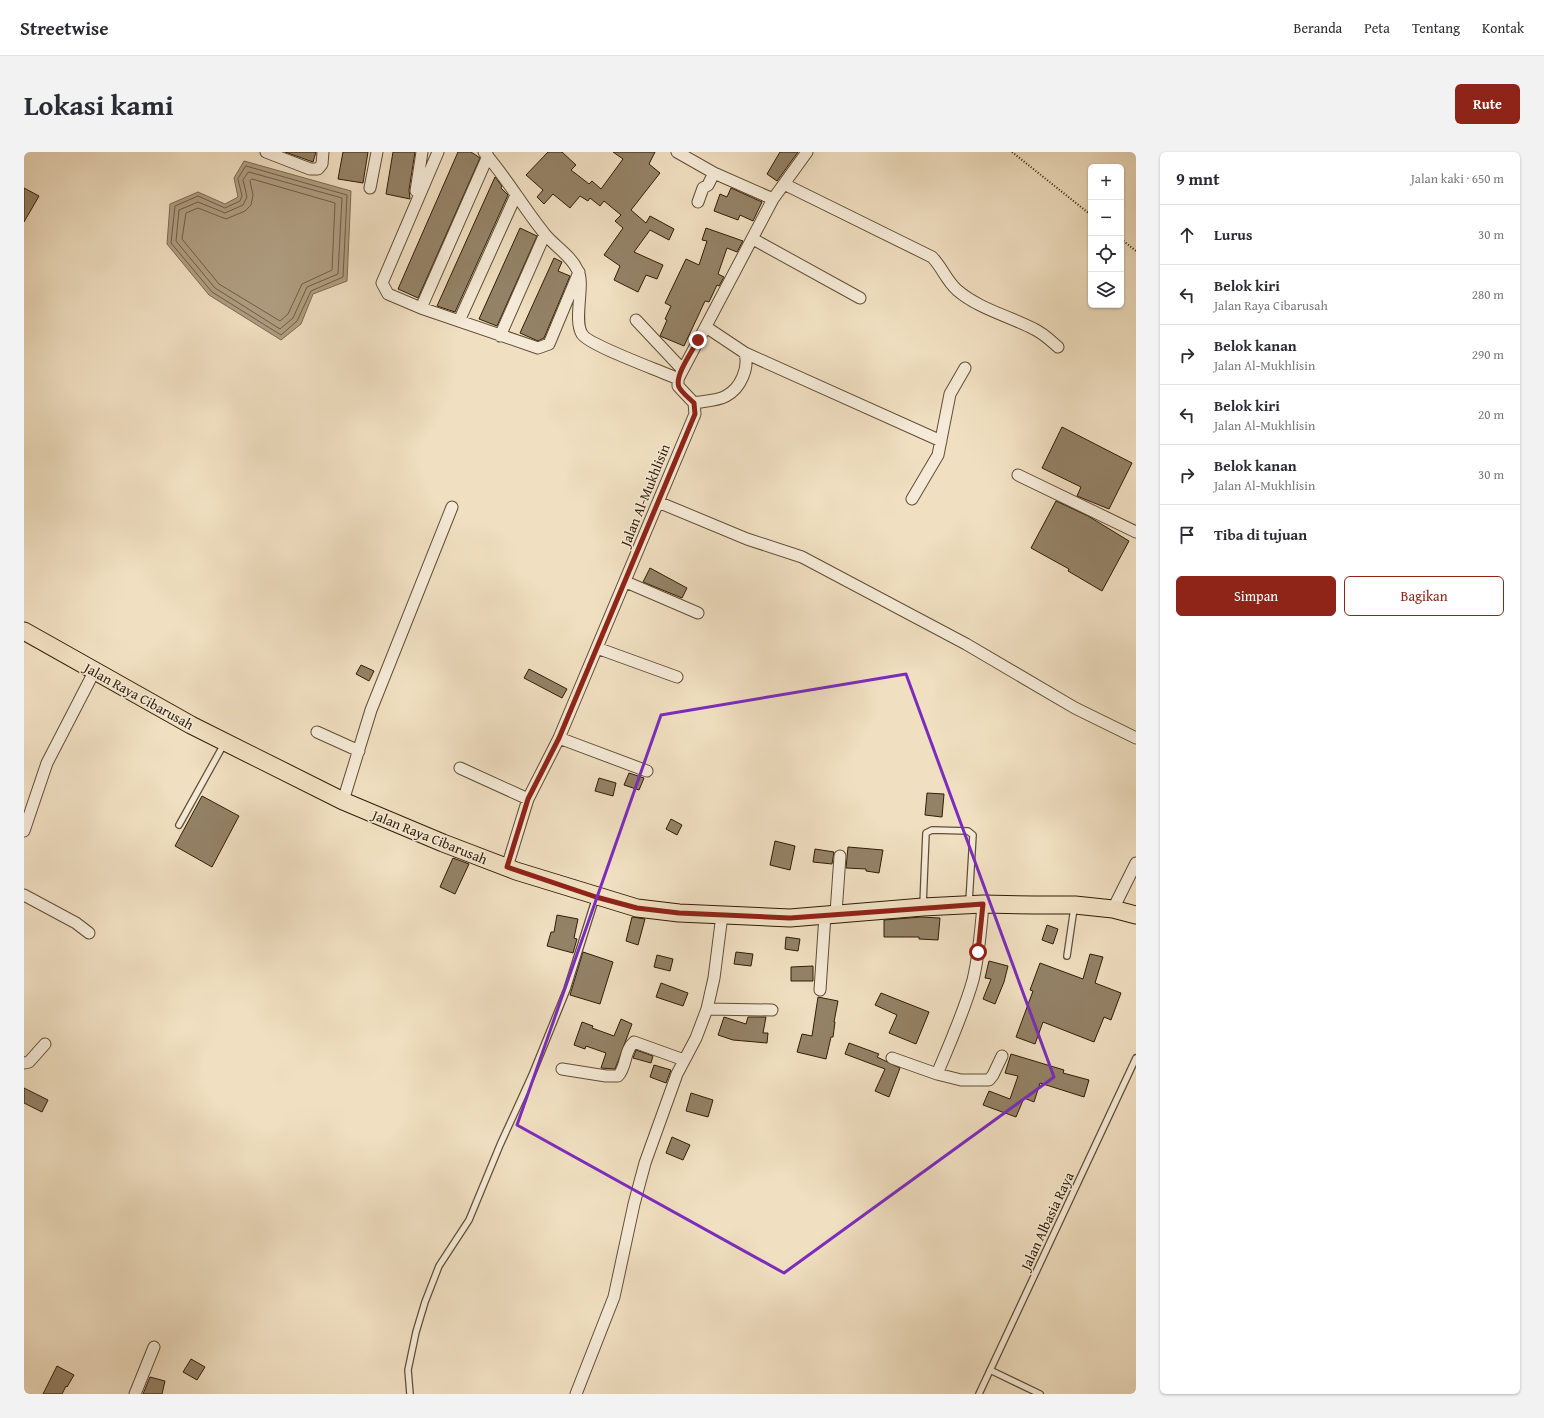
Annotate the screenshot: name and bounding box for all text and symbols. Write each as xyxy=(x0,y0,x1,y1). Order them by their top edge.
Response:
text: Streetwise xyxy=(20,14,109,42)
text: Beranda xyxy=(1294,18,1342,38)
text: Peta xyxy=(1364,18,1390,38)
text: Tentang xyxy=(1412,18,1460,38)
text: Kontak xyxy=(1482,18,1524,38)
text: Lokasi kami xyxy=(24,84,174,125)
button: Rute xyxy=(1455,84,1520,124)
map controls xyxy=(1088,164,1124,308)
button: + xyxy=(1088,164,1124,200)
text: 9 mnt xyxy=(1176,166,1220,191)
text: Jalan kaki · 650 m xyxy=(1411,169,1504,188)
button: − xyxy=(1088,200,1124,236)
icon: ahead xyxy=(1176,224,1198,246)
text: Lurus xyxy=(1214,224,1252,245)
text: 30 m xyxy=(1478,225,1504,244)
button: locate xyxy=(1088,236,1124,272)
button: layers xyxy=(1088,272,1124,308)
text: Belok kiri xyxy=(1214,275,1280,296)
icon: left xyxy=(1176,284,1198,306)
text: 280 m xyxy=(1472,285,1504,304)
text: Jalan Raya Cibarusah xyxy=(1214,296,1328,315)
route end xyxy=(689,331,707,349)
text: Belok kanan xyxy=(1214,335,1297,356)
icon: right xyxy=(1176,344,1198,366)
text: 290 m xyxy=(1472,345,1504,364)
text: Jalan Al-Mukhlisin xyxy=(1214,356,1315,375)
text: Belok kiri xyxy=(1214,395,1280,416)
icon: left xyxy=(1176,404,1198,426)
text: 20 m xyxy=(1478,405,1504,424)
text: Jalan Al-Mukhlisin xyxy=(1214,416,1315,435)
street label: Jalan Al-Mukhlisin xyxy=(615,441,675,551)
text: Belok kanan xyxy=(1214,455,1297,476)
icon: right xyxy=(1176,464,1198,486)
text: 30 m xyxy=(1478,465,1504,484)
text: Jalan Al-Mukhlisin xyxy=(1214,476,1315,495)
icon: arrive xyxy=(1176,524,1198,546)
text: Tiba di tujuan xyxy=(1214,524,1307,545)
button: Simpan xyxy=(1176,576,1336,616)
button: Bagikan xyxy=(1344,576,1504,616)
street label: Jalan Raya Cibarusah xyxy=(79,657,198,734)
street label: Jalan Raya Cibarusah xyxy=(368,804,491,869)
route start xyxy=(969,943,987,961)
street label: Jalan Albasia Raya xyxy=(1015,1168,1079,1275)

